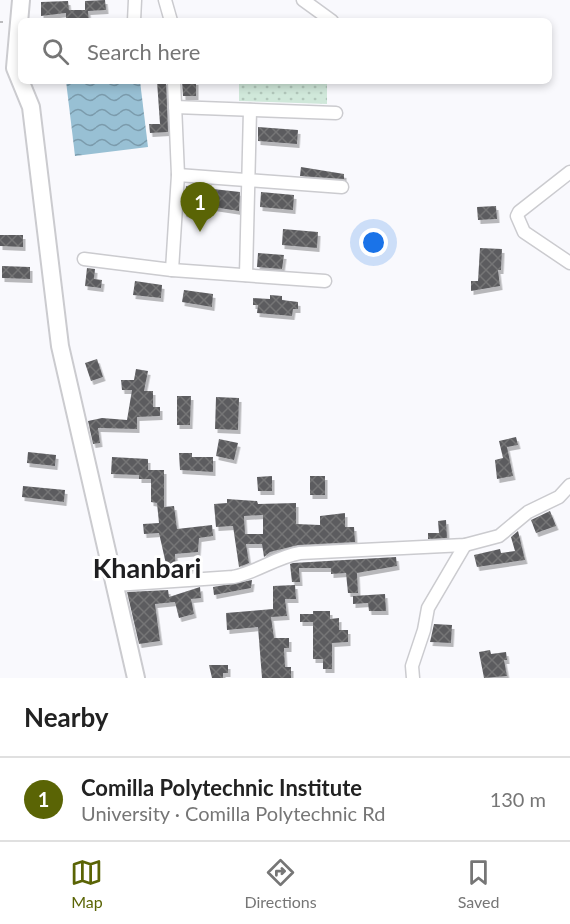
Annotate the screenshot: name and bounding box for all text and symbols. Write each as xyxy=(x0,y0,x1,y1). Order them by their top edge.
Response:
search box xyxy=(18,18,552,84)
icon: search xyxy=(39,35,72,68)
text: Search here xyxy=(87,38,200,65)
pin: 1 xyxy=(180,182,220,232)
your location xyxy=(359,228,388,257)
district label: Khanbari xyxy=(93,551,201,584)
text: Nearby xyxy=(24,701,109,733)
text: Comilla Polytechnic Institute xyxy=(81,774,362,801)
text: 1 xyxy=(38,787,49,811)
text: 130 m xyxy=(490,787,546,811)
text: University · Comilla Polytechnic Rd xyxy=(81,801,385,825)
tab: Map xyxy=(70,856,103,911)
tab: Directions xyxy=(244,856,317,911)
tab: Saved xyxy=(458,856,499,911)

